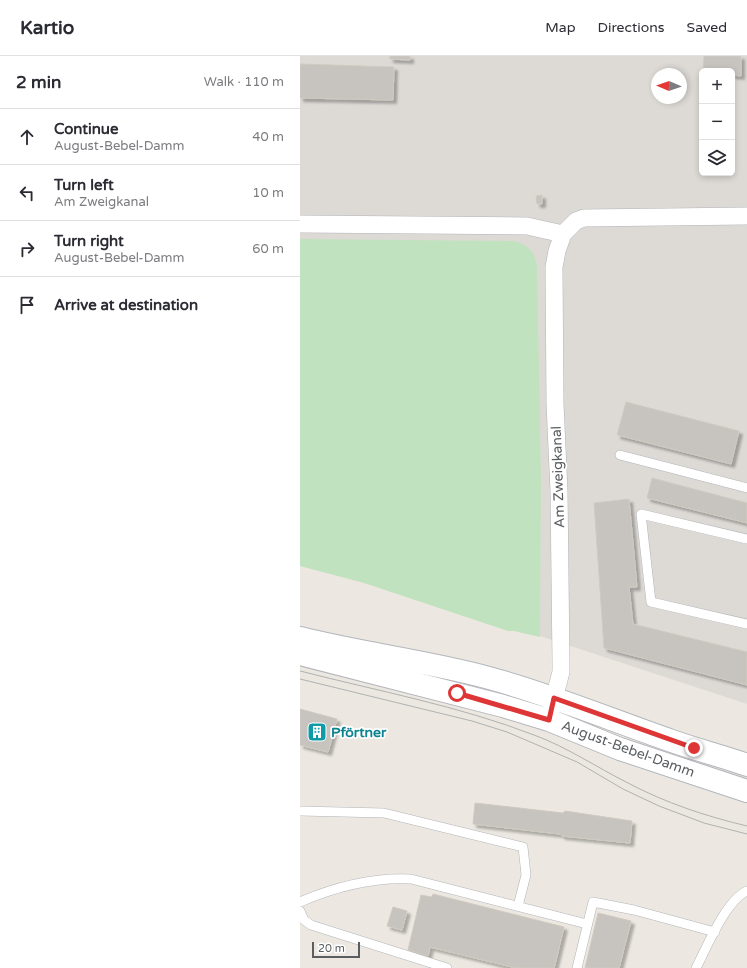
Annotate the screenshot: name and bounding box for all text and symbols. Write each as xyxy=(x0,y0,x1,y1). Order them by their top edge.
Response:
text: Kartio xyxy=(20,17,74,39)
text: Map xyxy=(545,19,576,36)
text: Directions xyxy=(598,19,665,36)
text: Saved xyxy=(687,19,727,36)
north arrow xyxy=(651,68,687,104)
map controls xyxy=(699,68,735,176)
button: + xyxy=(699,68,735,104)
text: 2 min xyxy=(16,72,61,93)
text: Walk · 110 m xyxy=(204,74,284,90)
button: − xyxy=(699,104,735,140)
text: Continue xyxy=(54,120,118,138)
icon: ahead xyxy=(16,126,38,148)
text: 40 m xyxy=(252,129,284,145)
text: August-Bebel-Damm xyxy=(54,138,184,154)
button: layers xyxy=(699,140,735,176)
text: Turn left xyxy=(54,176,114,194)
icon: left xyxy=(16,182,38,204)
text: 10 m xyxy=(252,185,284,201)
text: Am Zweigkanal xyxy=(54,194,149,210)
text: Turn right xyxy=(54,232,124,250)
icon: right xyxy=(16,238,38,260)
text: 60 m xyxy=(252,241,284,257)
text: August-Bebel-Damm xyxy=(54,250,184,266)
icon: arrive xyxy=(16,294,38,316)
text: Arrive at destination xyxy=(54,296,198,314)
street label: Am Zweigkanal xyxy=(548,426,568,528)
route start xyxy=(448,684,466,702)
street label: August-Bebel-Damm xyxy=(559,717,697,781)
building icon: Pförtner xyxy=(306,721,328,743)
place label: Pförtner xyxy=(331,724,387,741)
route end xyxy=(685,739,703,757)
scale bar xyxy=(312,940,360,959)
text: 20 m xyxy=(318,942,345,955)

